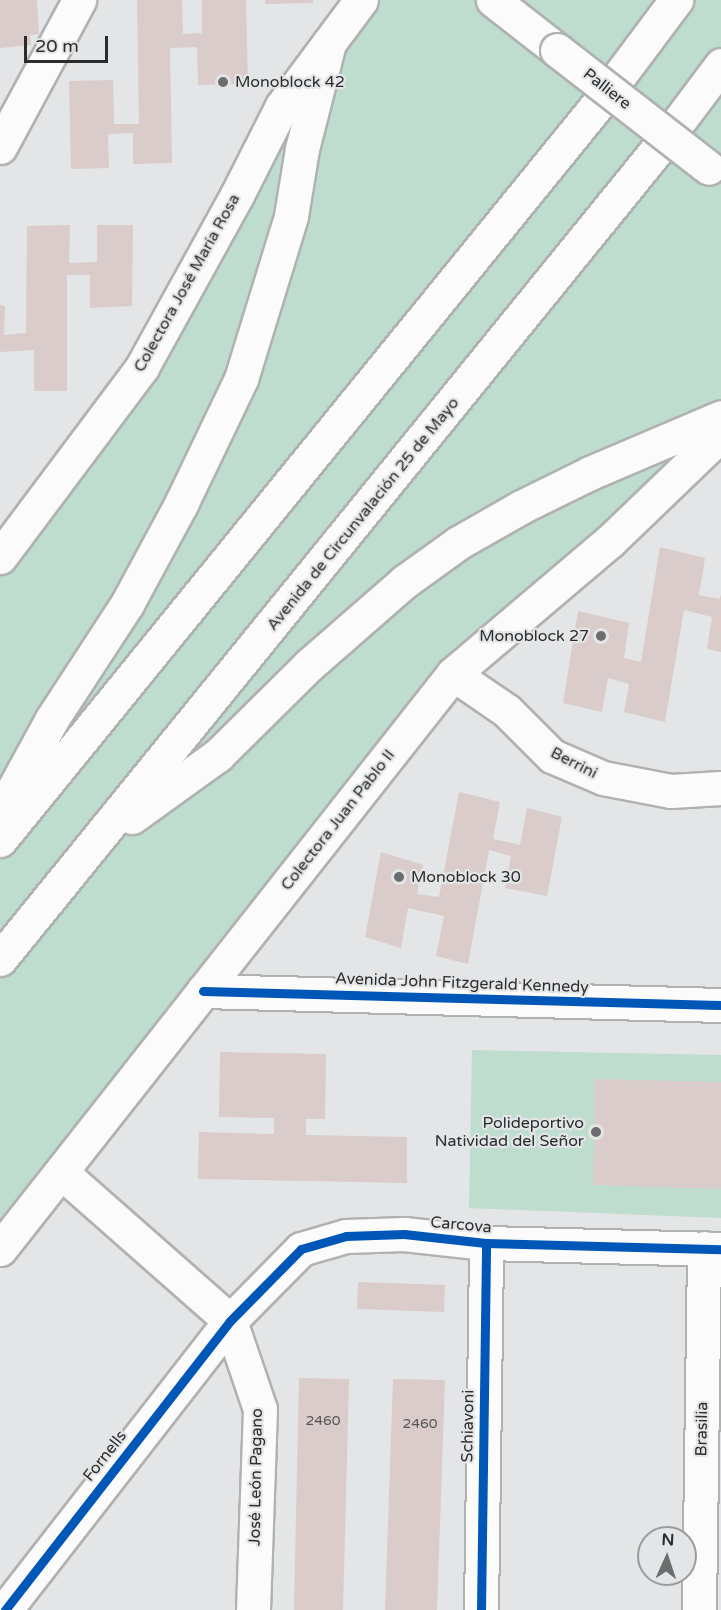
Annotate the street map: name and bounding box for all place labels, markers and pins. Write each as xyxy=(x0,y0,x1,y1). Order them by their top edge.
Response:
place label: Monoblock 42 xyxy=(235,72,345,92)
marker: Monoblock 42 xyxy=(216,75,230,89)
place label: Monoblock 27 xyxy=(479,626,589,646)
marker: Monoblock 27 xyxy=(594,629,608,643)
place label: Monoblock 30 xyxy=(411,867,521,887)
marker: Monoblock 30 xyxy=(392,870,406,884)
place label: Polideportivo Natividad del Señor xyxy=(435,1113,584,1151)
marker: Polideportivo Natividad del Señor xyxy=(589,1125,603,1139)

